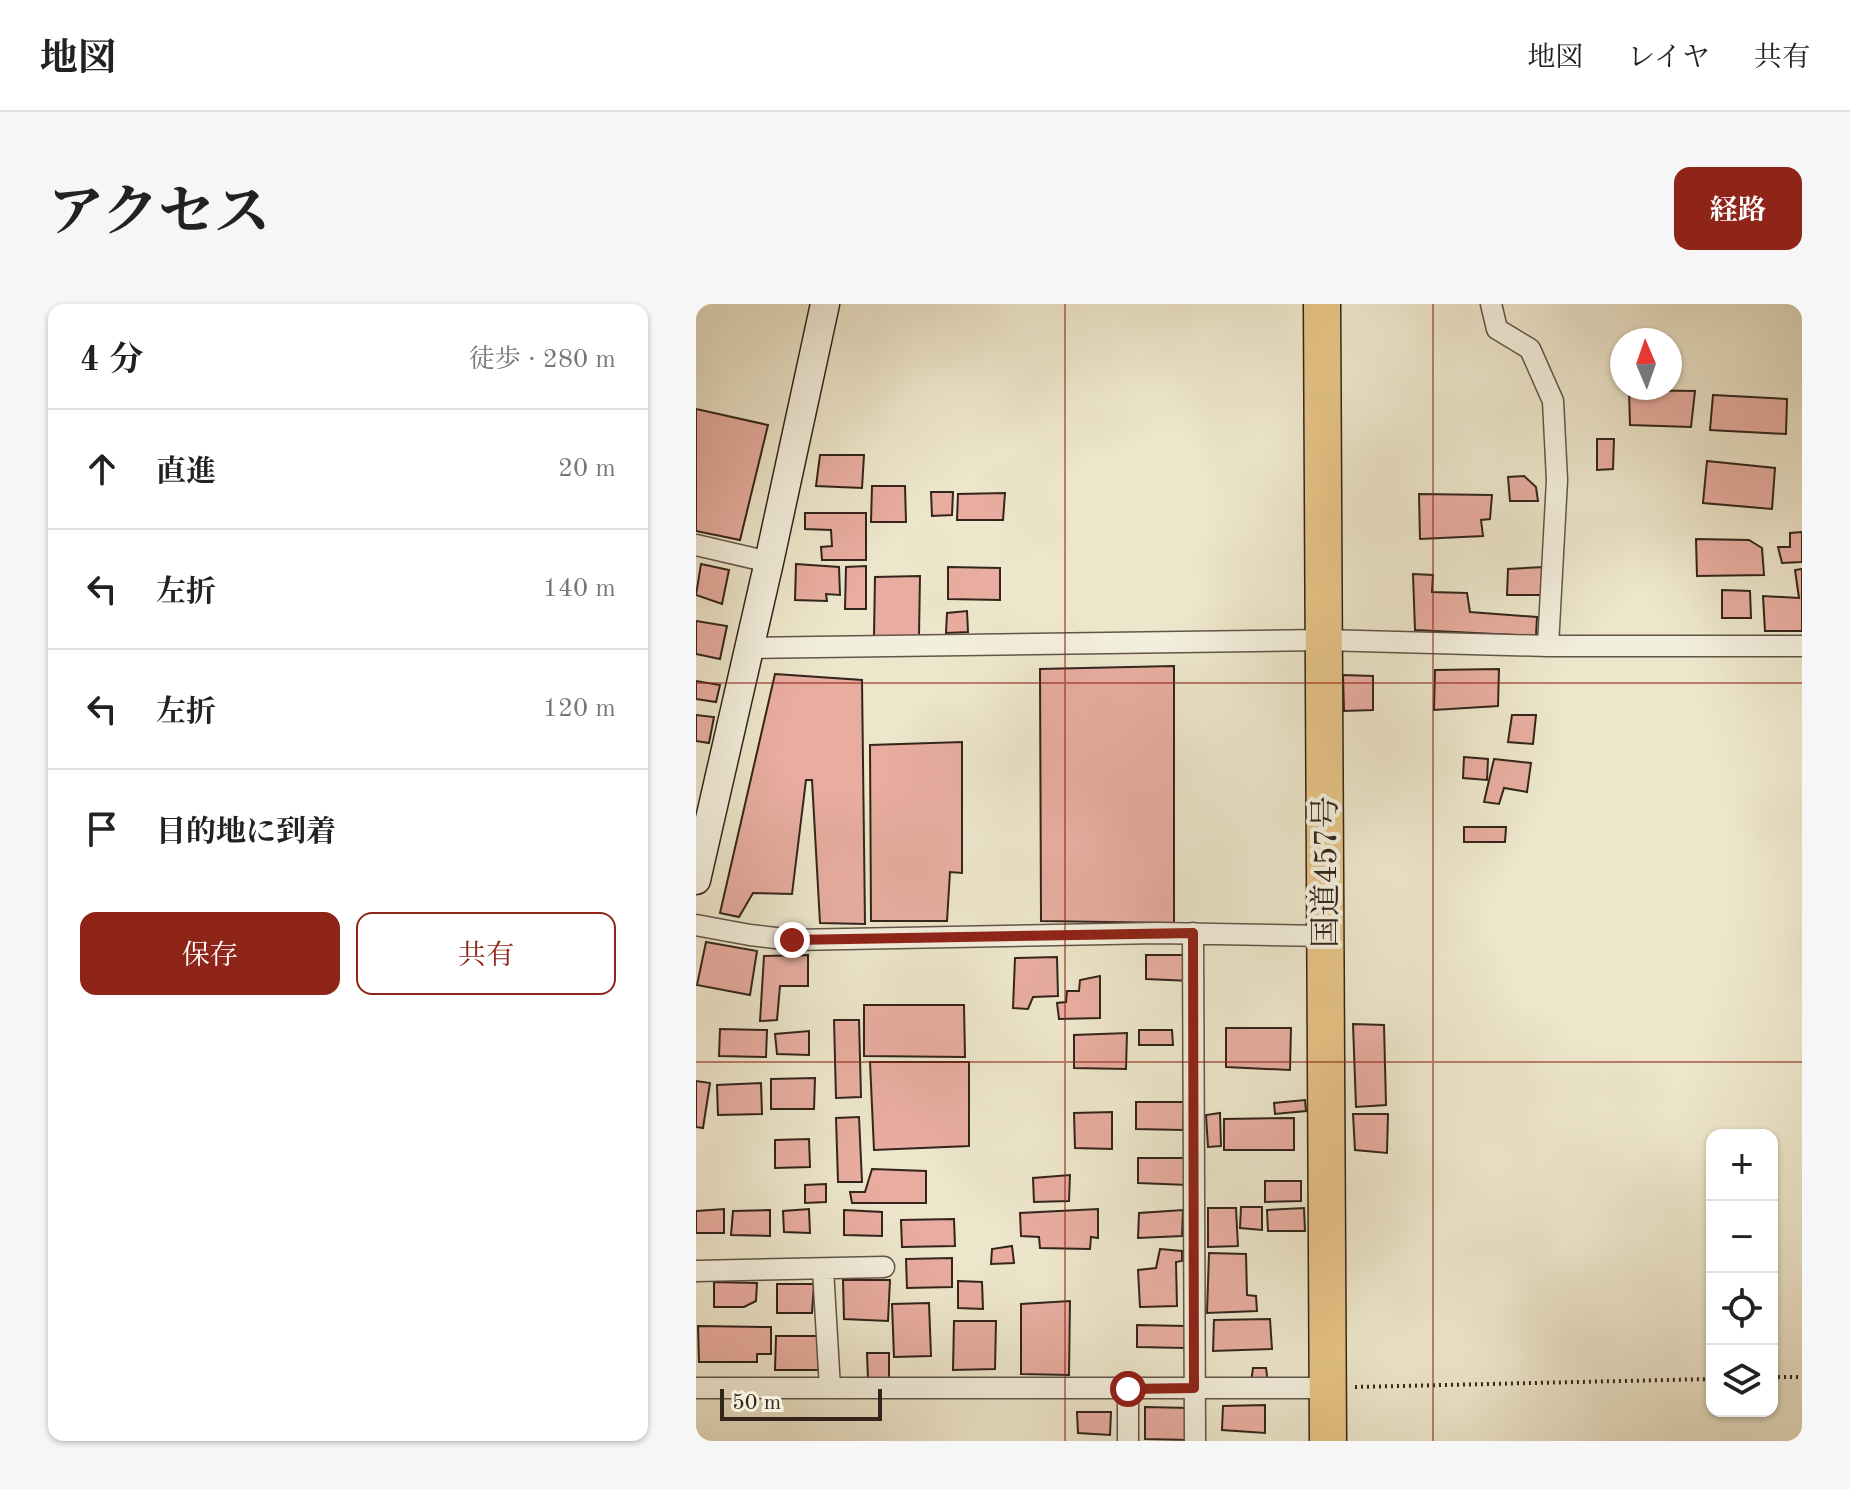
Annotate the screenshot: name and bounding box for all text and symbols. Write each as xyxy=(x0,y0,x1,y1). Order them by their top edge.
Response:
text: 地図 xyxy=(40,41,116,79)
text: 地図 xyxy=(1527,45,1583,73)
text: レイヤ xyxy=(1627,45,1710,73)
text: 共有 xyxy=(1754,45,1810,73)
button: 経路 xyxy=(1674,167,1802,250)
text: アクセス xyxy=(48,187,270,243)
north arrow xyxy=(1610,328,1682,400)
text: 4 分 xyxy=(80,344,143,378)
text: 徒歩 · 280 m xyxy=(469,347,616,373)
icon: ahead xyxy=(80,447,124,491)
text: 20 m xyxy=(558,456,616,482)
text: 直進 xyxy=(156,458,216,488)
icon: left xyxy=(80,567,124,611)
text: 140 m xyxy=(543,576,616,602)
text: 左折 xyxy=(156,578,216,608)
icon: left xyxy=(80,687,124,731)
text: 120 m xyxy=(543,696,616,722)
text: 左折 xyxy=(156,698,216,728)
street label: 国道457号 xyxy=(1309,796,1344,948)
icon: arrive xyxy=(80,807,124,851)
text: 目的地に到着 xyxy=(156,818,336,848)
button: 保存 xyxy=(80,912,340,995)
button: 共有 xyxy=(356,912,616,995)
route end xyxy=(774,922,810,958)
map controls xyxy=(1706,1129,1778,1417)
button: + xyxy=(1706,1129,1778,1201)
button: − xyxy=(1706,1201,1778,1273)
button: locate xyxy=(1706,1273,1778,1345)
button: layers xyxy=(1706,1345,1778,1417)
route start xyxy=(1110,1371,1146,1407)
scale bar xyxy=(720,1385,882,1421)
text: 50 m xyxy=(732,1392,781,1414)

